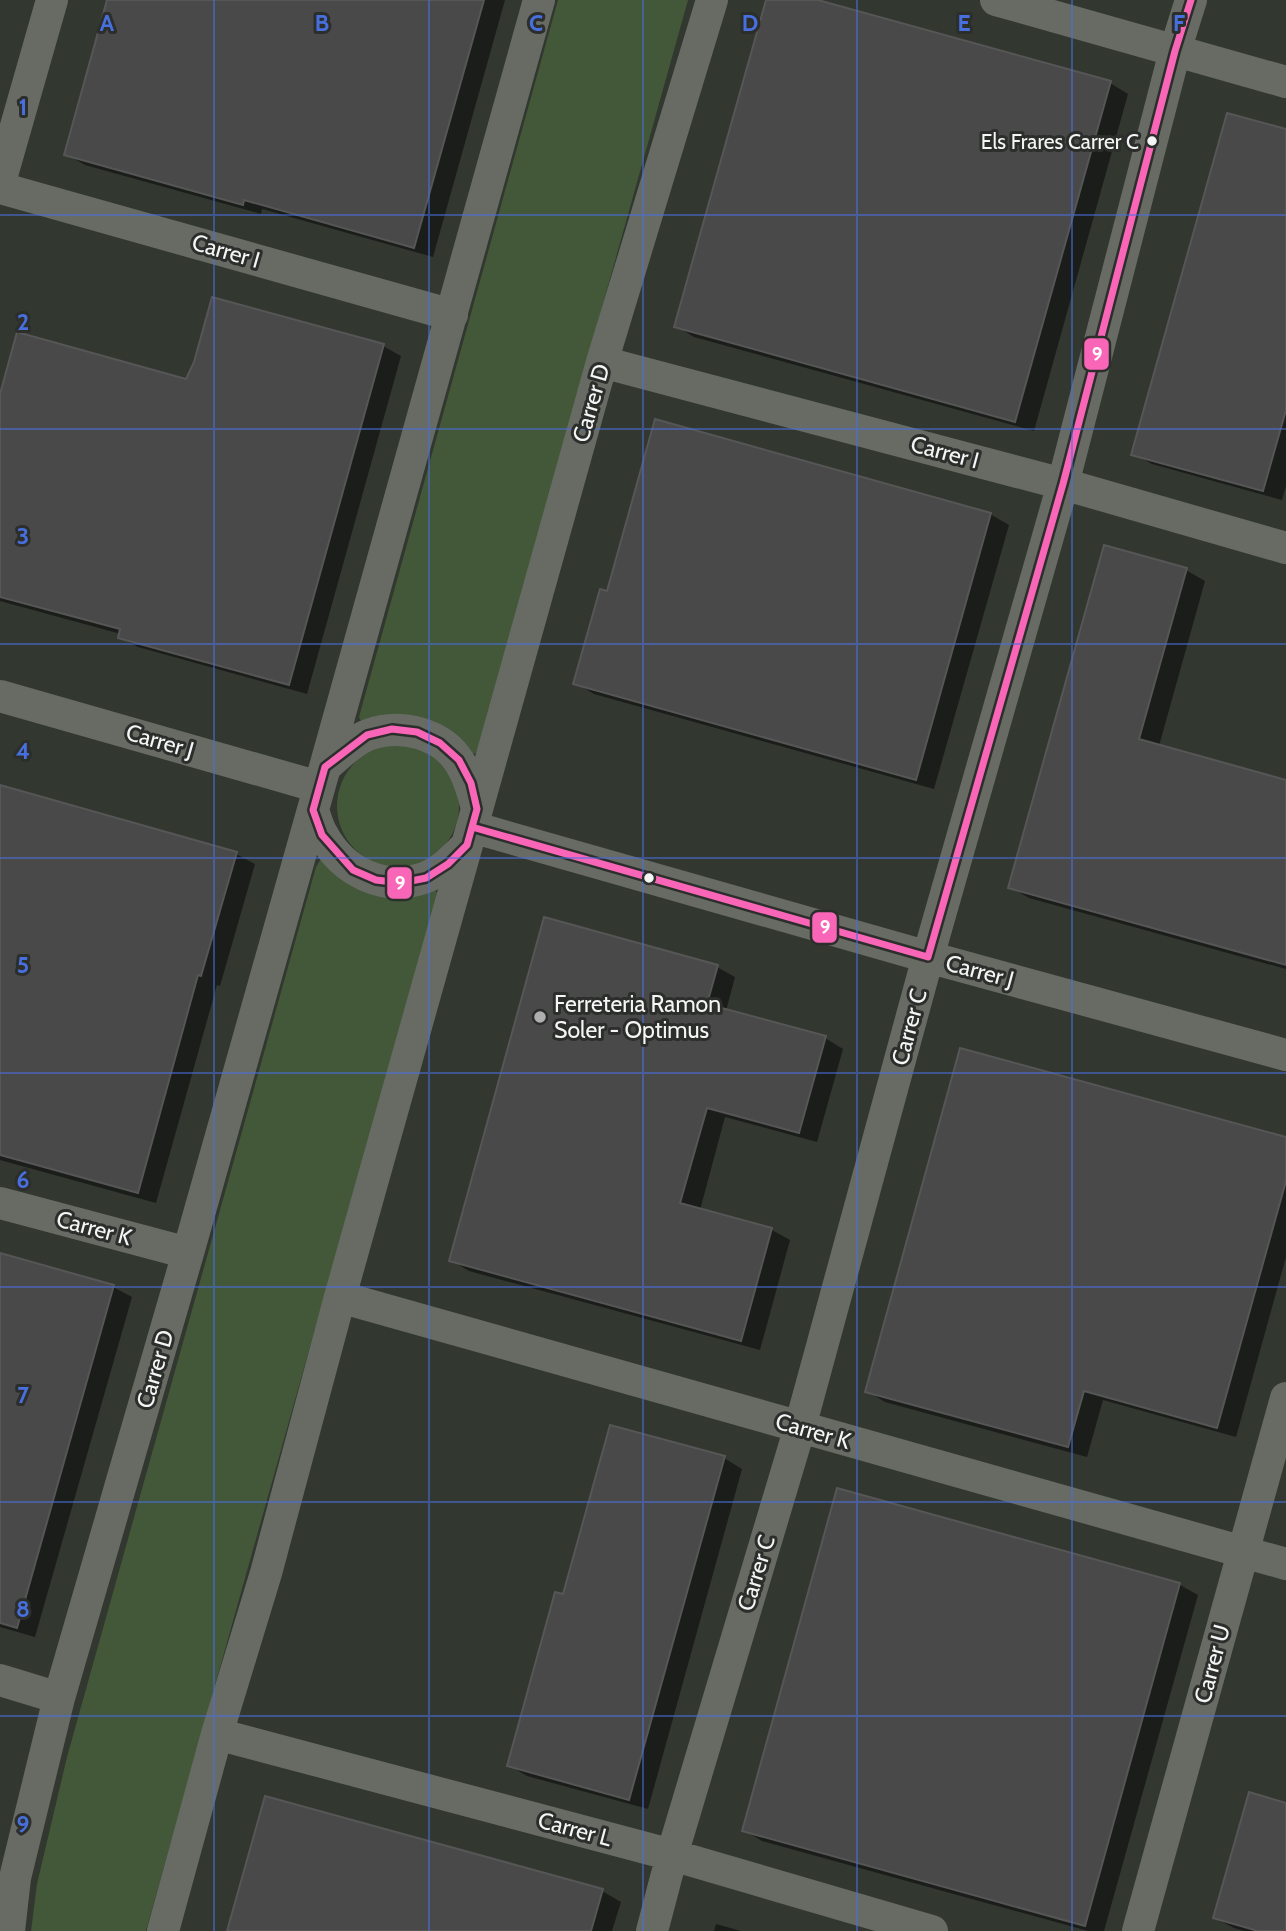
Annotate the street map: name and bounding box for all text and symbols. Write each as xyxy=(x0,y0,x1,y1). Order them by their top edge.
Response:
text: A xyxy=(100,9,115,37)
text: B xyxy=(315,9,329,37)
text: C xyxy=(529,9,543,37)
text: D xyxy=(742,9,758,37)
text: E xyxy=(957,9,971,37)
text: F xyxy=(1173,9,1185,37)
text: 1 xyxy=(19,93,27,121)
place label: Els Frares Carrer C xyxy=(981,129,1139,154)
marker: Els Frares Carrer C xyxy=(1145,134,1159,148)
street label: Carrer I xyxy=(189,228,263,274)
text: 2 xyxy=(17,308,29,336)
line badge: 9 xyxy=(1083,337,1110,371)
text: 9 xyxy=(1092,343,1102,366)
street label: Carrer D xyxy=(566,361,616,445)
street label: Carrer I xyxy=(908,429,982,475)
text: 3 xyxy=(17,522,29,550)
street label: Carrer J xyxy=(123,718,197,764)
text: 4 xyxy=(16,737,30,765)
line badge: 9 xyxy=(386,866,413,900)
unlabelled marker xyxy=(642,871,656,885)
text: 9 xyxy=(395,872,405,895)
line badge: 9 xyxy=(811,911,838,944)
text: 9 xyxy=(820,916,830,939)
street label: Carrer J xyxy=(943,948,1017,994)
text: 5 xyxy=(17,951,29,979)
street label: Carrer C xyxy=(885,986,933,1068)
place label: Ferreteria Ramon Soler - Optimus xyxy=(554,990,721,1044)
marker: Ferreteria Ramon Soler - Optimus xyxy=(532,1009,548,1025)
text: 6 xyxy=(17,1166,29,1194)
street label: Carrer K xyxy=(53,1205,135,1251)
street label: Carrer D xyxy=(130,1327,180,1411)
text: 7 xyxy=(17,1381,29,1409)
street label: Carrer K xyxy=(772,1407,854,1455)
street label: Carrer C xyxy=(731,1532,781,1614)
text: 8 xyxy=(16,1595,30,1623)
street label: Carrer U xyxy=(1188,1622,1236,1706)
street label: Carrer L xyxy=(535,1806,615,1852)
text: 9 xyxy=(17,1810,29,1838)

